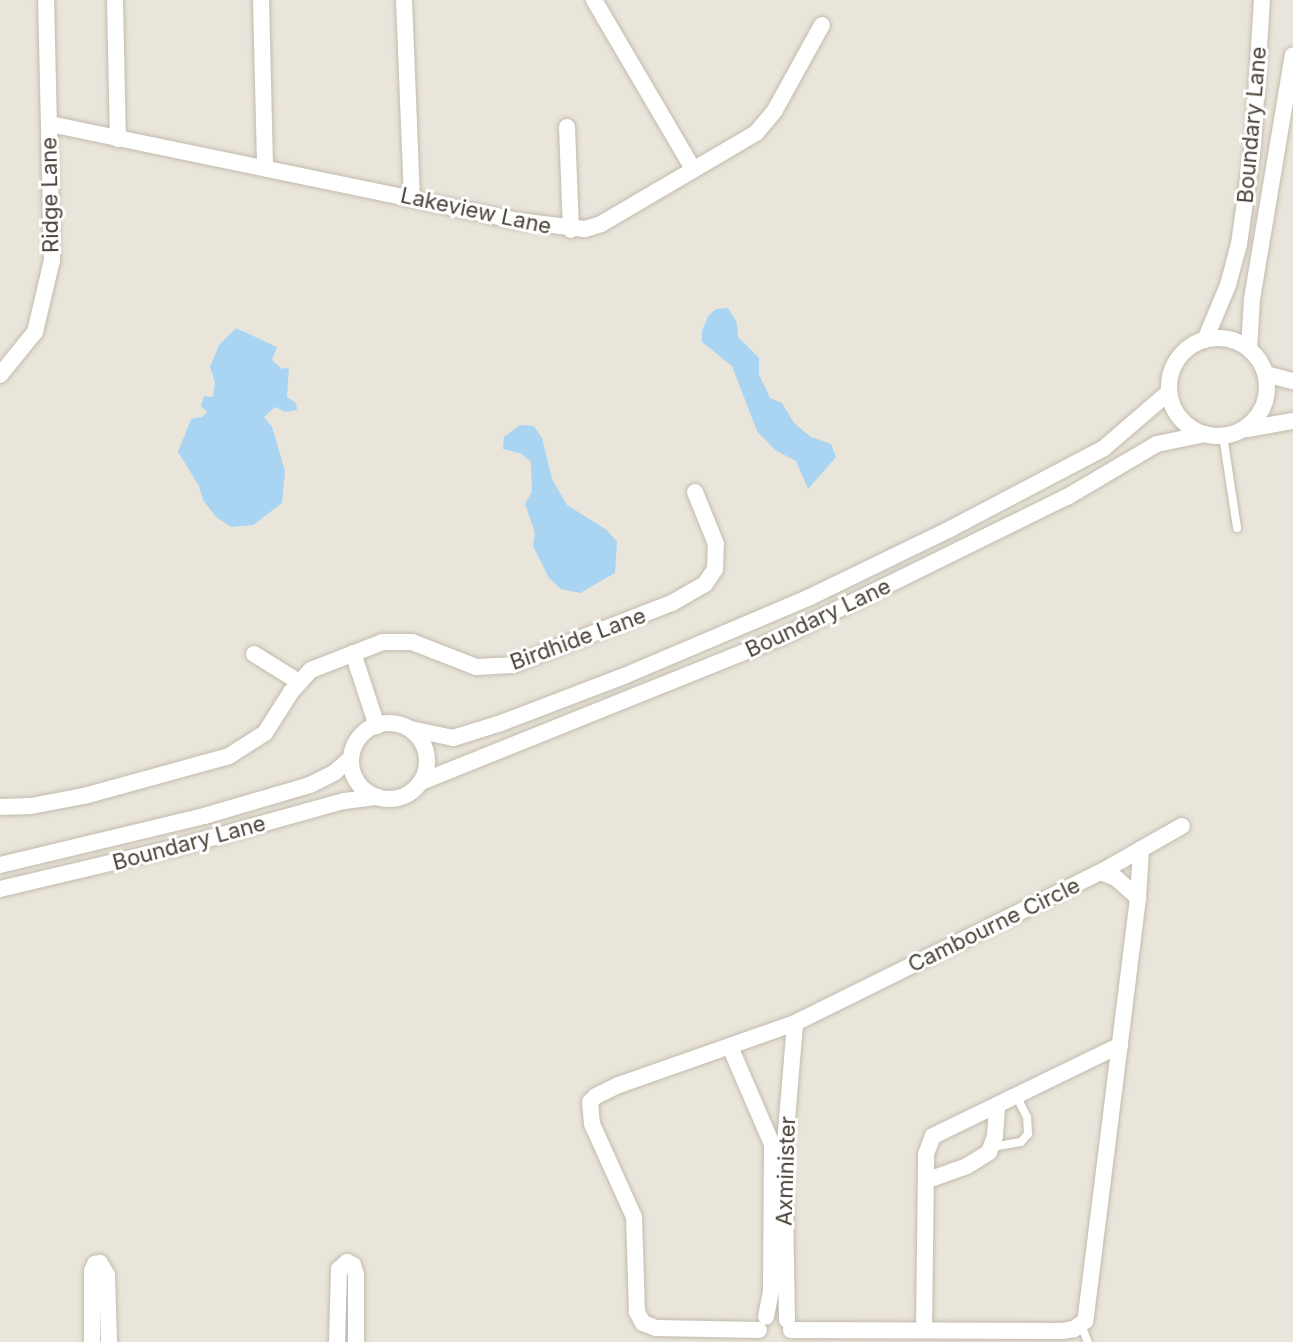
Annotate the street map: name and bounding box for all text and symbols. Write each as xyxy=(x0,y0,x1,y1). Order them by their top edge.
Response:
street label: Boundary Lane xyxy=(1232,46,1272,204)
street label: Ridge Lane xyxy=(36,137,64,253)
street label: Lakeview Lane xyxy=(398,182,554,240)
street label: Boundary Lane xyxy=(741,573,895,663)
street label: Birdhide Lane xyxy=(507,602,649,676)
street label: Boundary Lane xyxy=(110,810,268,876)
street label: Cambourne Circle xyxy=(904,872,1084,978)
street label: Axminister xyxy=(771,1116,801,1226)

